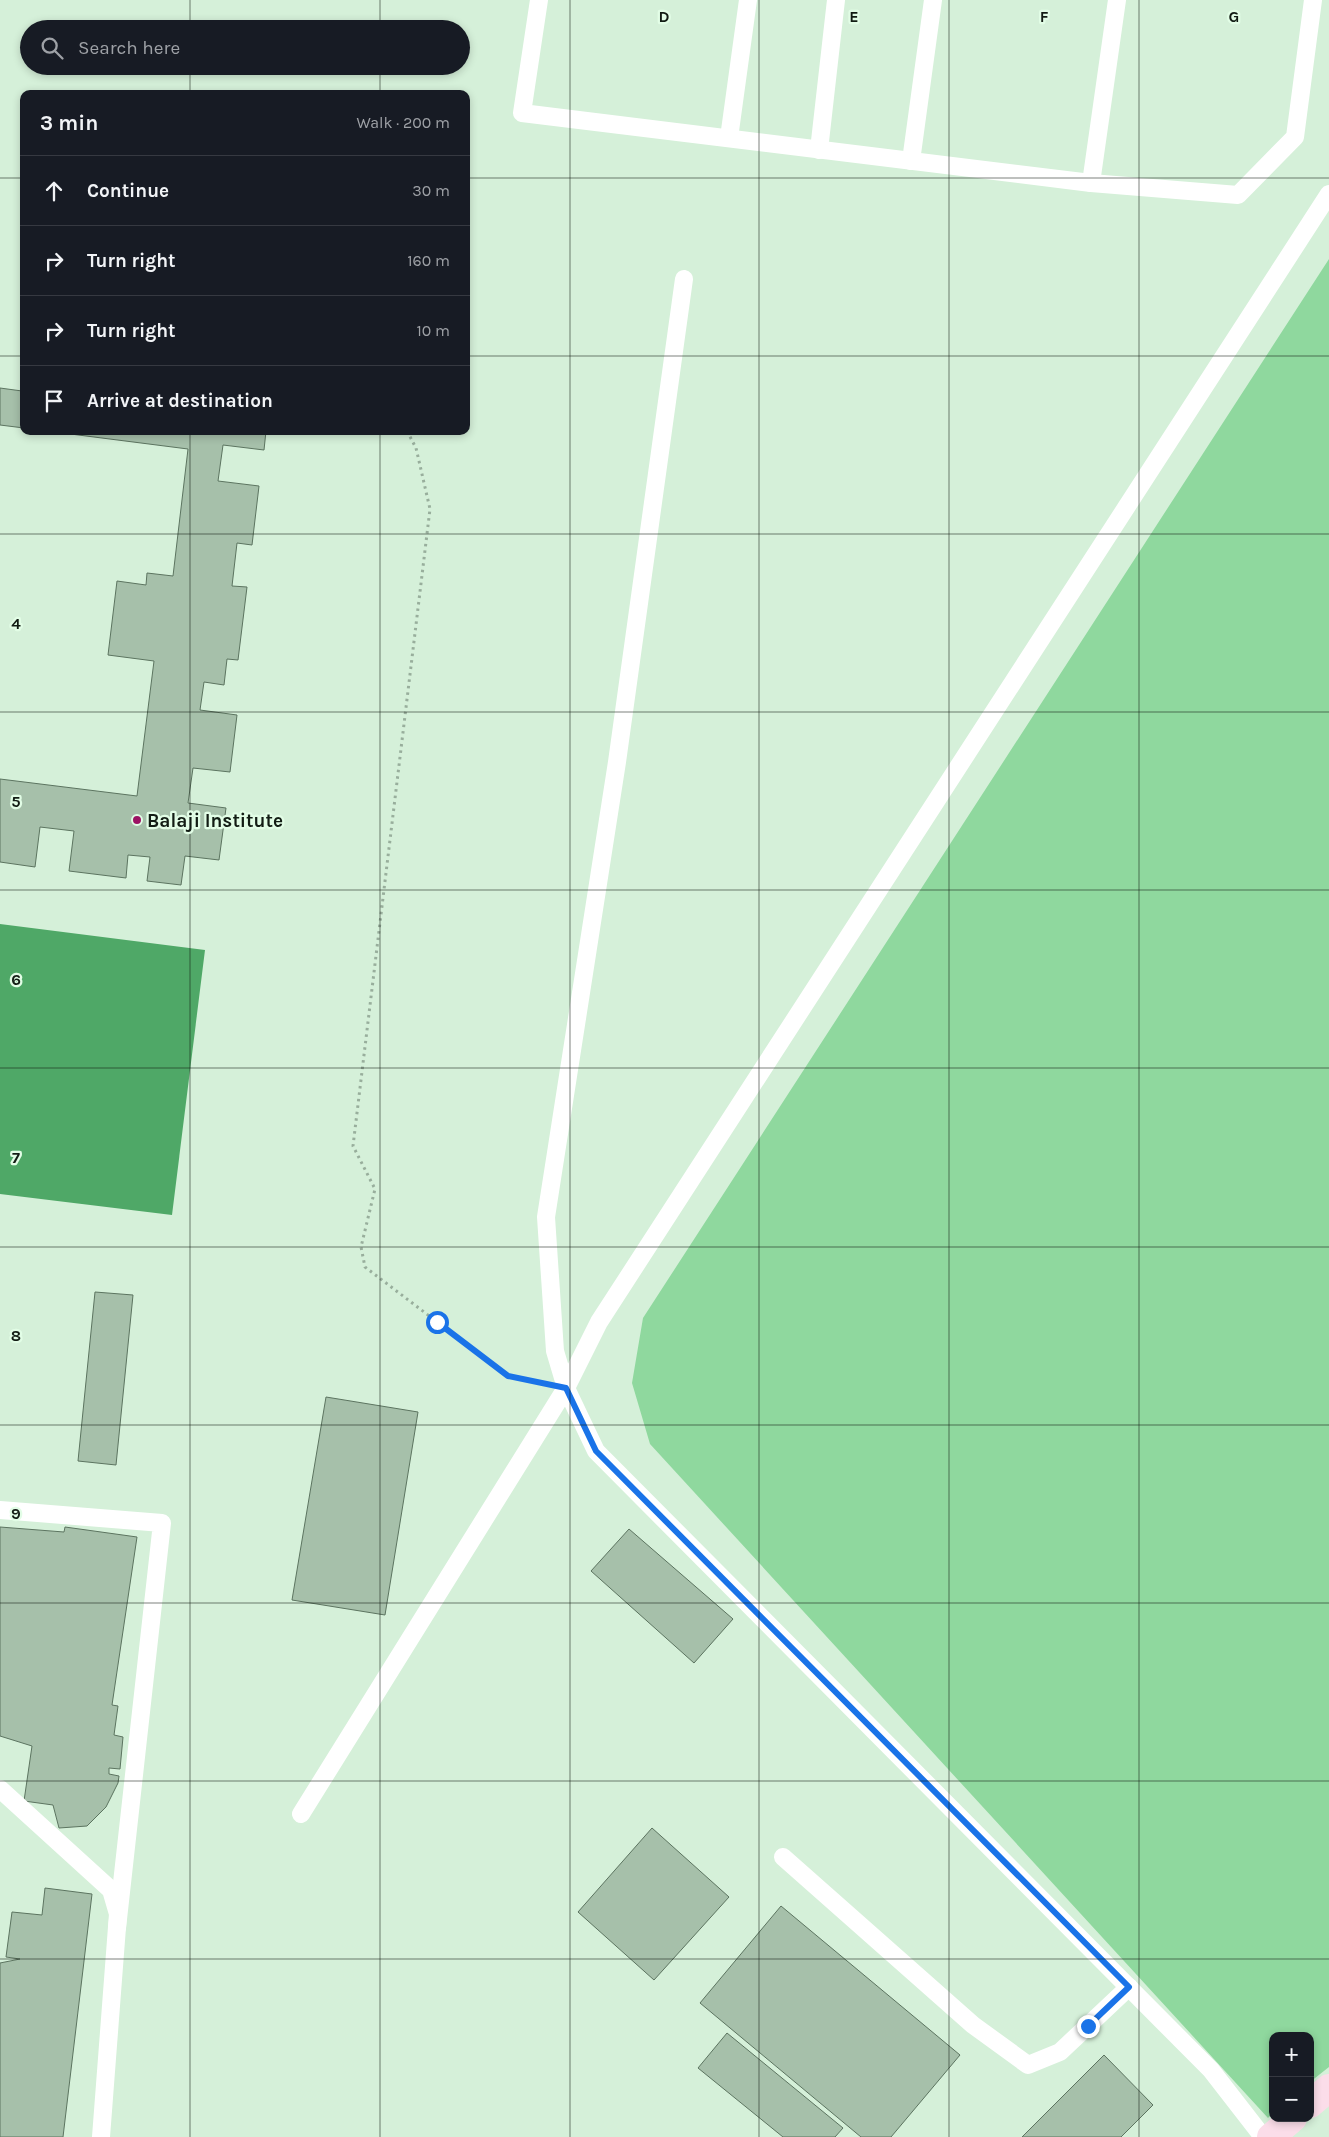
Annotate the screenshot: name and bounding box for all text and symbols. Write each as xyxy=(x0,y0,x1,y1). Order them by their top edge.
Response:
text: D xyxy=(659,7,670,26)
text: E xyxy=(849,7,859,26)
text: F xyxy=(1040,7,1049,26)
text: G xyxy=(1229,7,1239,26)
search box xyxy=(20,20,470,75)
icon: search xyxy=(38,34,66,62)
text: Search here xyxy=(78,37,180,59)
text: 3 min xyxy=(40,111,98,135)
text: Walk · 200 m xyxy=(356,113,450,132)
icon: ahead xyxy=(40,177,68,205)
text: Continue xyxy=(87,180,169,202)
text: 30 m xyxy=(412,181,450,200)
icon: right xyxy=(40,247,68,275)
text: Turn right xyxy=(87,250,176,272)
text: 160 m xyxy=(407,251,450,270)
icon: right xyxy=(40,317,68,345)
text: Turn right xyxy=(87,320,176,342)
text: 10 m xyxy=(416,321,450,340)
icon: arrive xyxy=(40,387,68,415)
text: Arrive at destination xyxy=(87,390,273,412)
text: 4 xyxy=(11,614,21,633)
text: 5 xyxy=(11,792,21,811)
place label: Balaji Institute xyxy=(147,810,283,832)
marker: Balaji Institute xyxy=(131,814,143,826)
text: 6 xyxy=(11,970,21,989)
text: 7 xyxy=(12,1148,20,1167)
route start xyxy=(426,1311,449,1334)
text: 8 xyxy=(11,1326,21,1345)
text: 9 xyxy=(11,1504,21,1523)
route end xyxy=(1077,2015,1100,2038)
map controls xyxy=(1269,2032,1314,2122)
button: + xyxy=(1269,2032,1314,2077)
button: − xyxy=(1269,2077,1314,2122)

